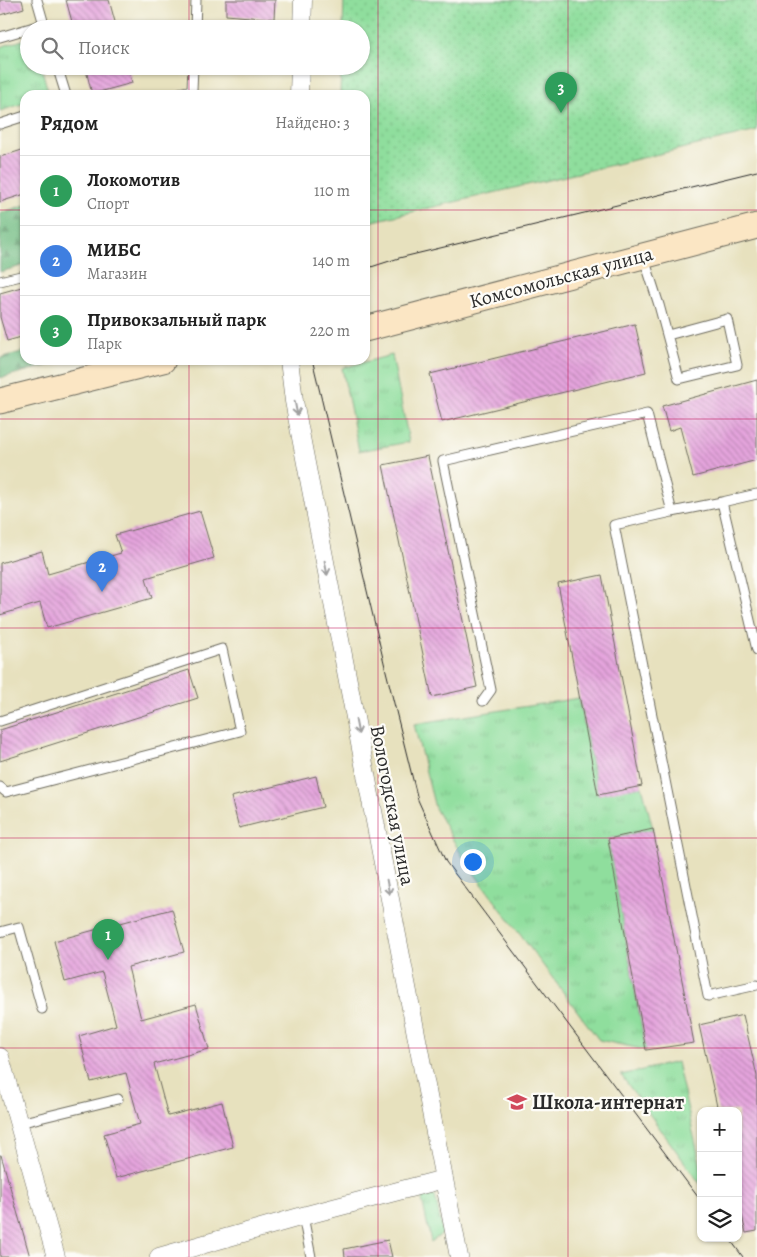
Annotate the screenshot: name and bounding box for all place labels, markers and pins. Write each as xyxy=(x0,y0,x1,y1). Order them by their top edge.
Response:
pin: 3 xyxy=(545,72,577,113)
pin: 2 xyxy=(86,551,118,592)
pin: 1 xyxy=(92,919,124,960)
place label: Школа-интернат xyxy=(532,1089,684,1116)
school or university icon: Школа-интернат xyxy=(506,1091,528,1113)

